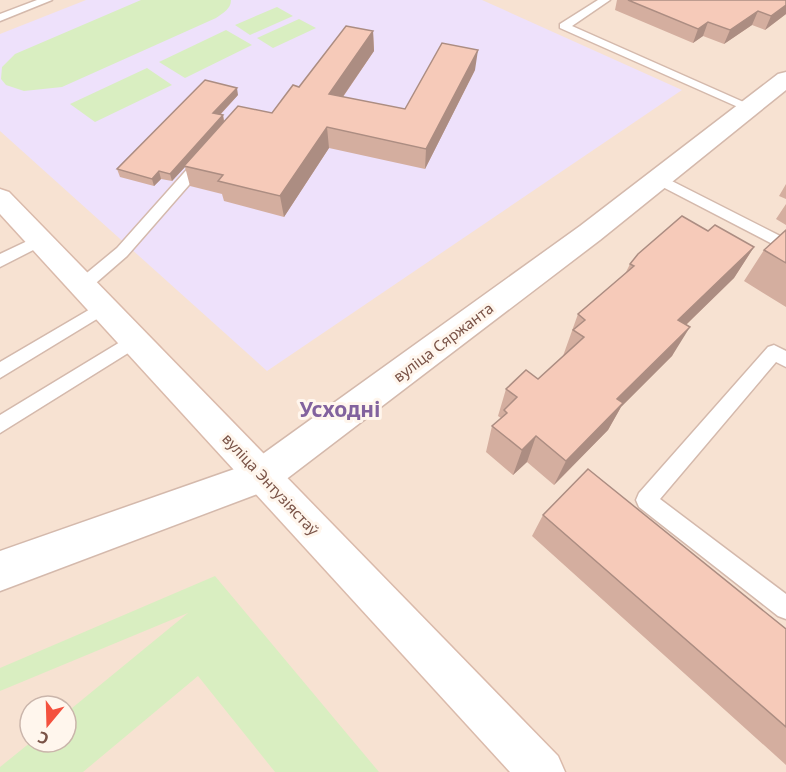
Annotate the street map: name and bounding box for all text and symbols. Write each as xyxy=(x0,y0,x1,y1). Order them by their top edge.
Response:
street label: вуліца Сяржанта xyxy=(389,298,497,386)
district label: Усходні xyxy=(299,395,381,423)
street label: вуліца Энтузіястаў xyxy=(218,429,324,540)
north arrow xyxy=(18,694,78,754)
text: С xyxy=(35,726,52,750)

